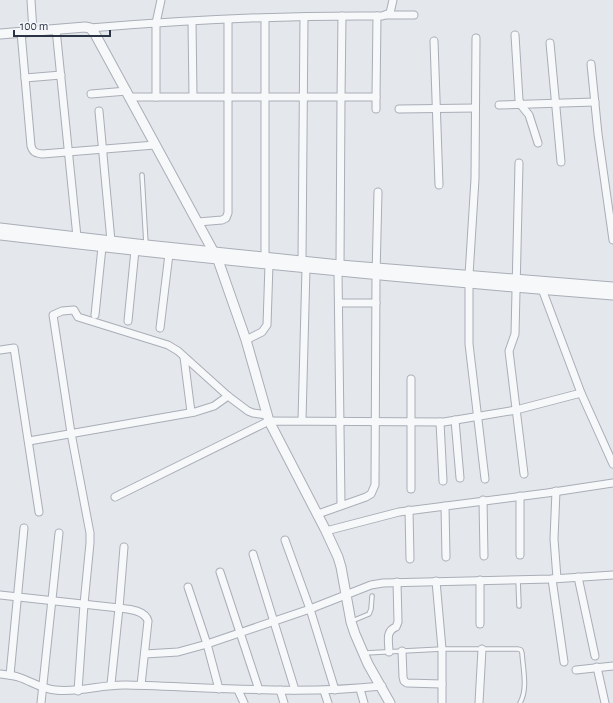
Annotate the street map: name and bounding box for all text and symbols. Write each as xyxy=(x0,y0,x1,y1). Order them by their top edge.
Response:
scale bar xyxy=(14,12,110,38)
text: 100 m xyxy=(20,20,48,32)

